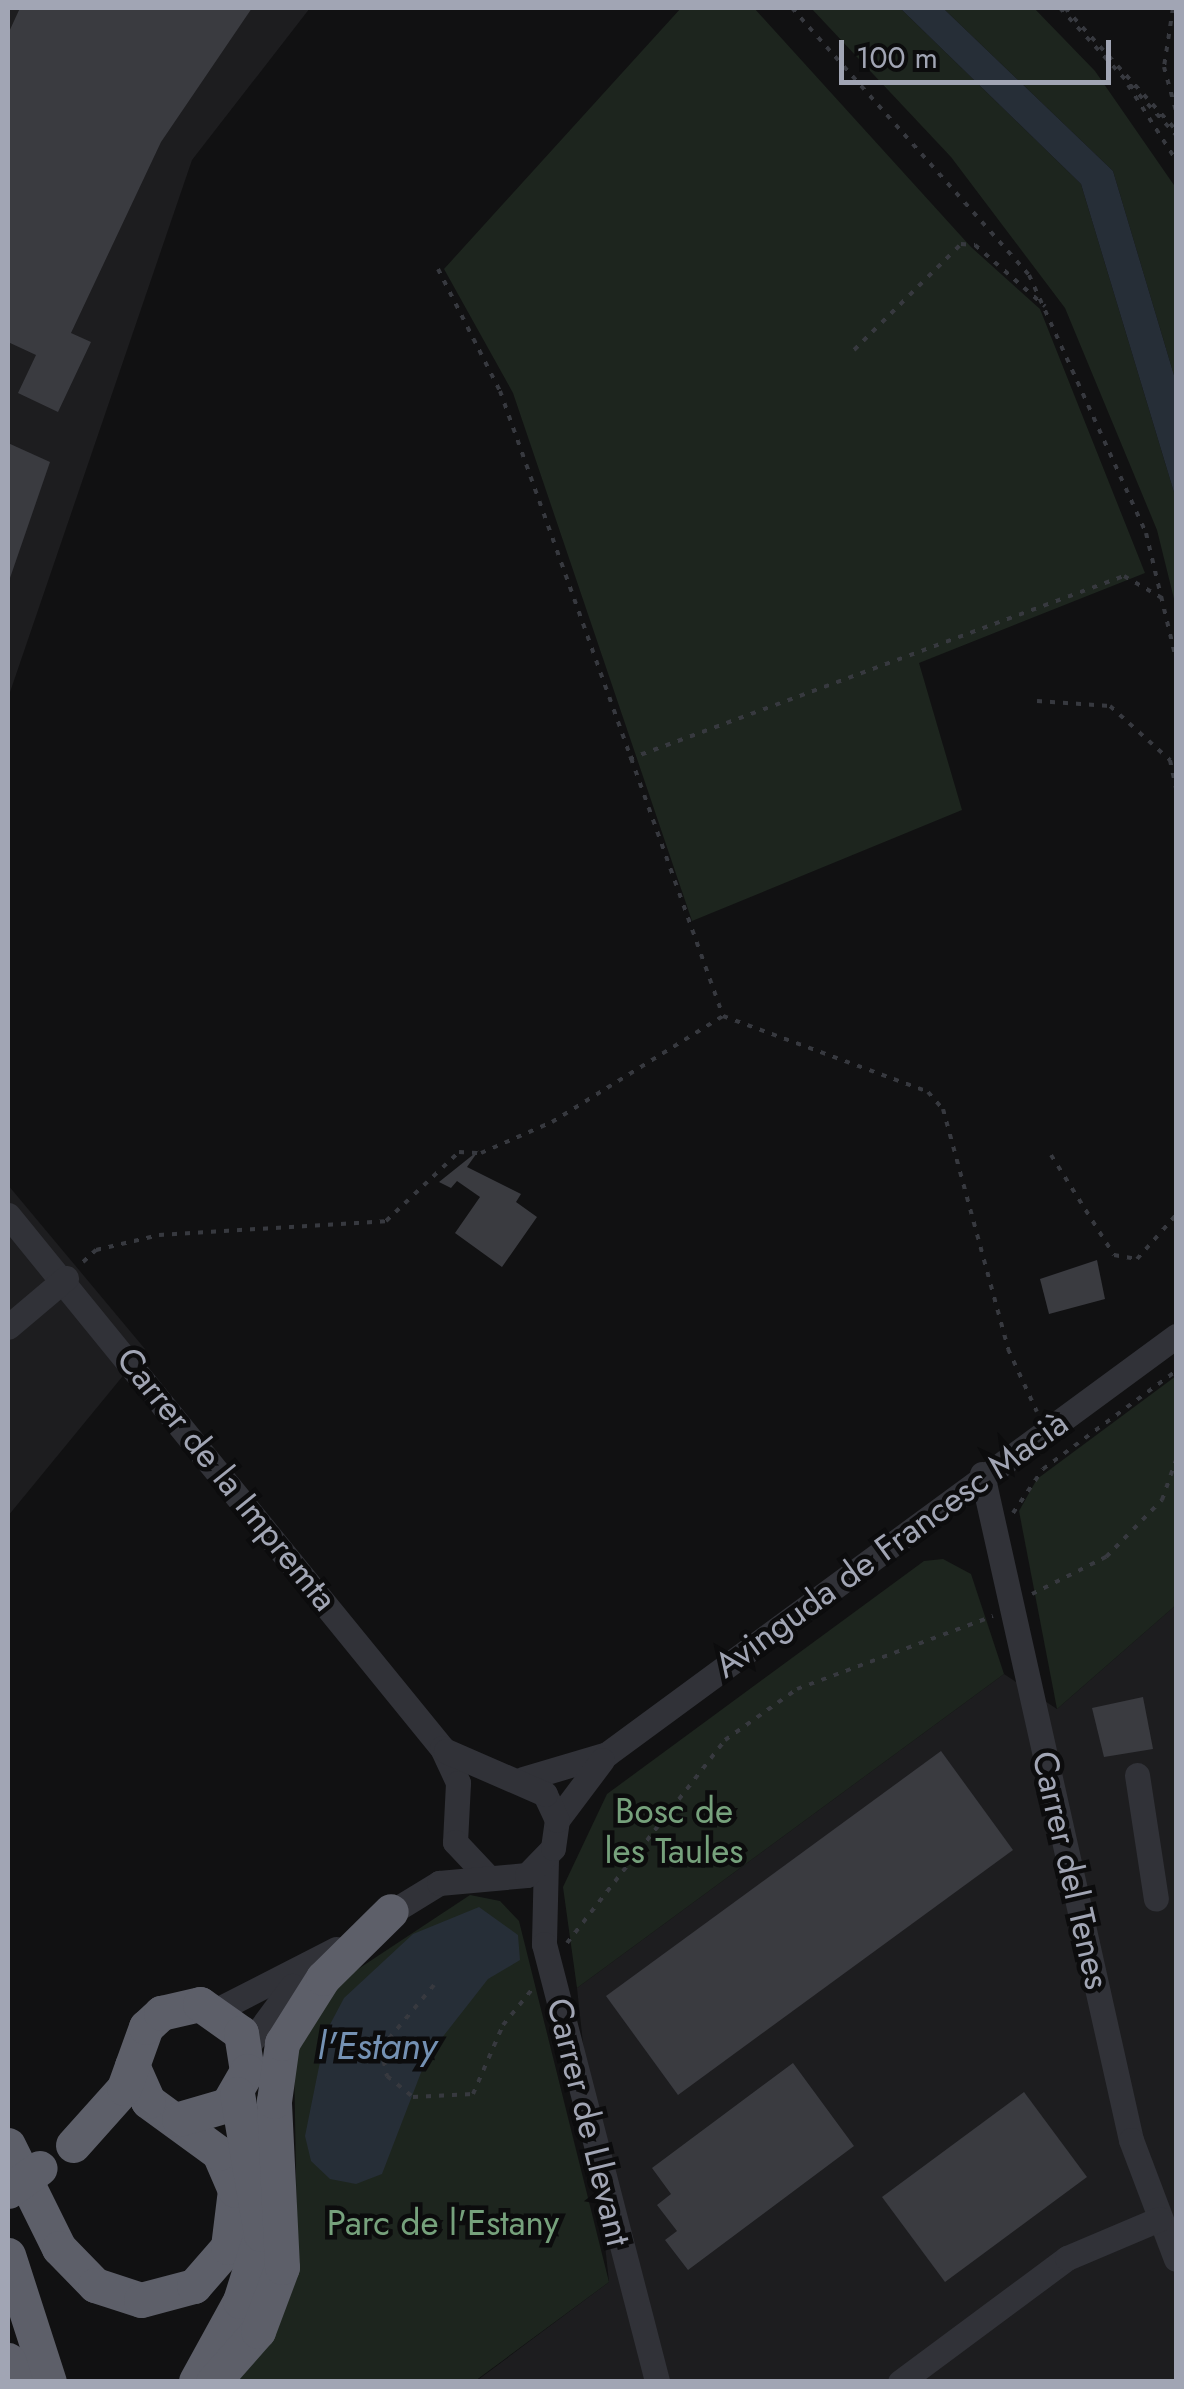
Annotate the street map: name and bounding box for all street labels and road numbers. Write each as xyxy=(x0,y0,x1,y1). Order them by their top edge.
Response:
street label: Carrer de la Impremta xyxy=(108,1339,346,1619)
street label: Avinguda de Francesc Macià xyxy=(706,1402,1076,1686)
street label: Carrer del Tenes xyxy=(1023,1747,1119,1993)
street label: Carrer de Llevant xyxy=(538,1994,640,2250)

